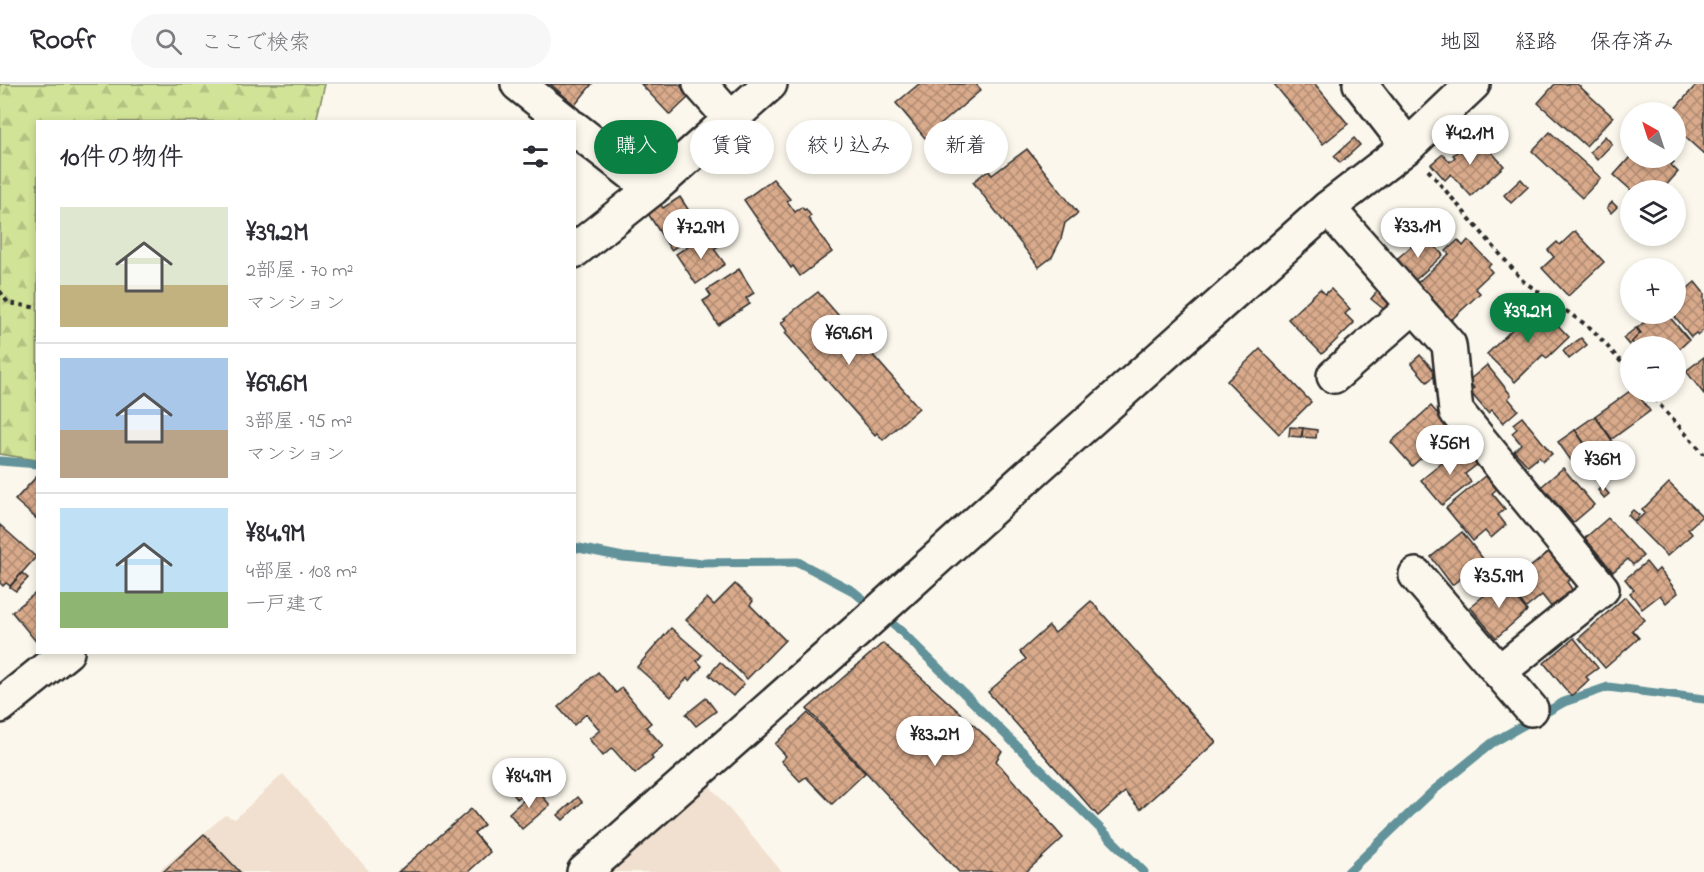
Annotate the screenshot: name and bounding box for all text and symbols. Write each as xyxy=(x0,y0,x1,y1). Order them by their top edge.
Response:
search box xyxy=(131,14,551,68)
text: Roofr xyxy=(30,21,95,62)
icon: search xyxy=(152,25,185,58)
text: ここで検索 xyxy=(200,28,310,60)
text: 地図 xyxy=(1440,28,1482,58)
text: 経路 xyxy=(1515,28,1557,58)
text: 保存済み xyxy=(1590,28,1674,58)
north arrow xyxy=(1620,102,1686,168)
map controls xyxy=(1620,102,1686,402)
pin: ¥42.1M xyxy=(1421,115,1519,166)
chip: 購入 xyxy=(594,120,678,174)
chip: 賃貸 xyxy=(690,120,774,174)
chip: 絞り込み xyxy=(786,120,912,174)
chip: 新着 xyxy=(924,120,1008,174)
text: ¥42.1M xyxy=(1446,120,1494,149)
text: 10件の物件 xyxy=(60,140,184,178)
icon: filters xyxy=(519,140,552,173)
button: layers xyxy=(1620,180,1686,246)
pin: ¥33.1M xyxy=(1369,208,1467,259)
pin: ¥72.9M xyxy=(652,209,750,260)
text: ¥33.1M xyxy=(1395,213,1441,242)
text: ¥72.9M xyxy=(677,214,725,243)
text: ¥39.2M xyxy=(246,215,309,253)
icon: home xyxy=(108,231,180,303)
text: 2部屋 · 70 m² xyxy=(246,257,354,286)
button: + xyxy=(1620,258,1686,324)
text: マンション xyxy=(246,290,345,319)
pin: ¥39.2M xyxy=(1479,293,1577,344)
text: ¥39.2M xyxy=(1504,298,1552,327)
pin: ¥69.6M xyxy=(800,315,898,366)
text: ¥69.6M xyxy=(825,320,873,349)
button: − xyxy=(1620,336,1686,402)
text: ¥69.6M xyxy=(246,366,308,404)
icon: home xyxy=(108,382,180,454)
text: 3部屋 · 95 m² xyxy=(246,408,352,437)
pin: ¥56M xyxy=(1414,425,1486,476)
text: ¥56M xyxy=(1430,430,1470,459)
text: マンション xyxy=(246,441,345,470)
pin: ¥36M xyxy=(1567,441,1639,492)
text: ¥36M xyxy=(1585,446,1622,475)
text: ¥84.9M xyxy=(246,516,306,554)
icon: home xyxy=(108,532,180,604)
text: 4部屋 · 108 m² xyxy=(246,558,357,587)
pin: ¥35.9M xyxy=(1450,558,1548,609)
text: ¥35.9M xyxy=(1474,563,1524,592)
text: 一戸建て xyxy=(246,591,326,620)
pin: ¥83.2M xyxy=(886,716,984,767)
text: ¥83.2M xyxy=(910,721,960,750)
pin: ¥84.9M xyxy=(480,758,578,809)
text: ¥84.9M xyxy=(506,763,552,792)

